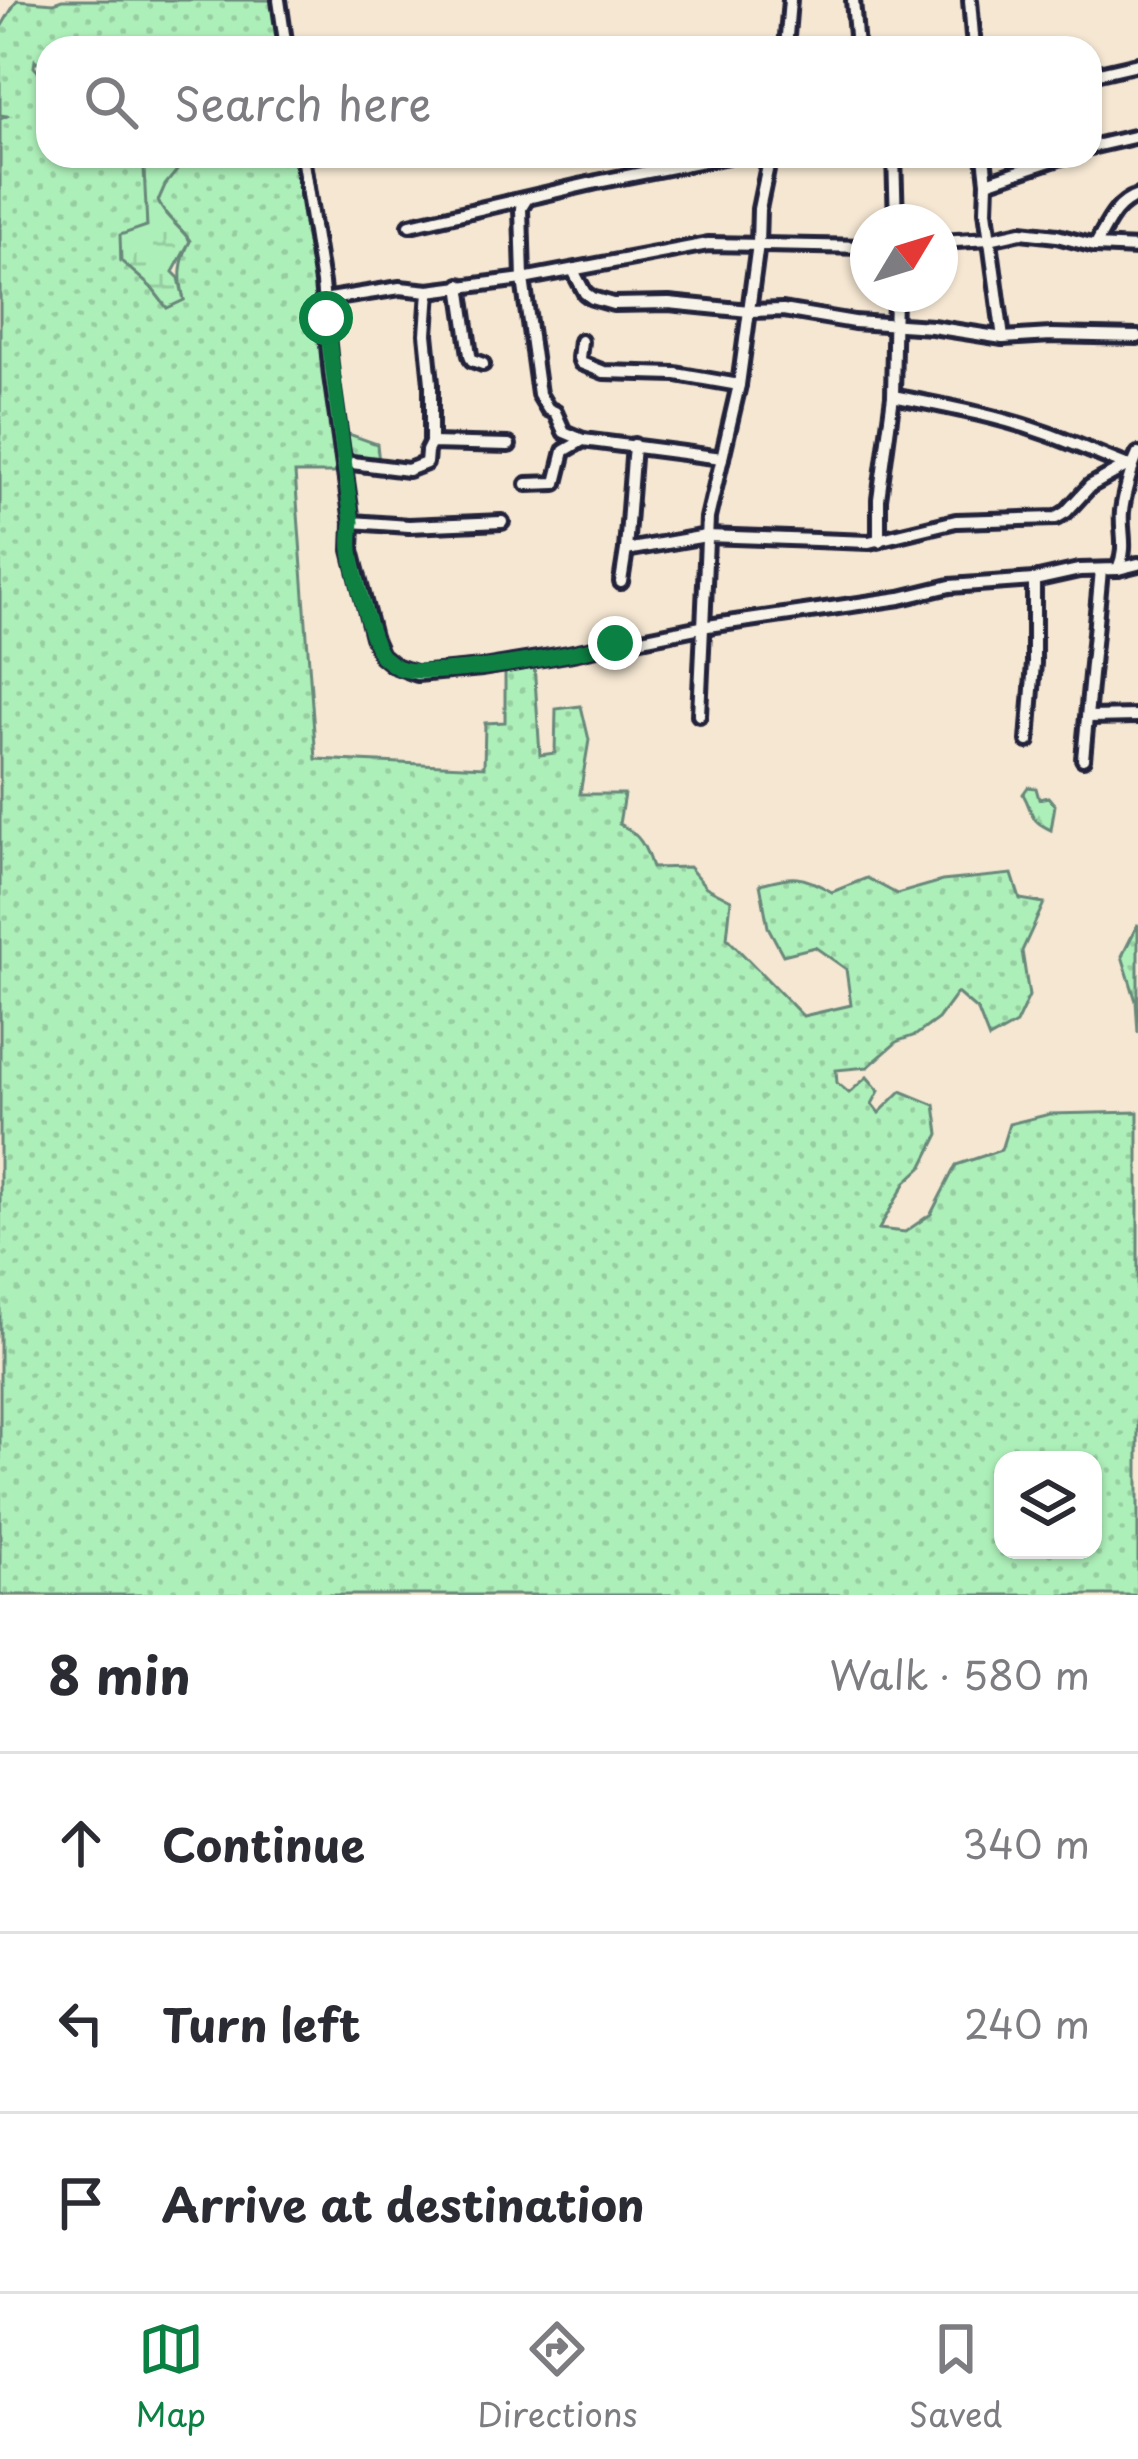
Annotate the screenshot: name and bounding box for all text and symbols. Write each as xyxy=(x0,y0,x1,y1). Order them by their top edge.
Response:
search box xyxy=(36,36,1102,168)
text: Search here xyxy=(174,68,431,136)
icon: search xyxy=(78,69,144,135)
north arrow xyxy=(850,204,958,312)
route start xyxy=(299,291,353,345)
route end xyxy=(588,616,642,670)
map controls xyxy=(994,1451,1102,1559)
button: layers xyxy=(994,1451,1102,1559)
text: 8 min xyxy=(48,1635,191,1712)
text: Walk · 580 m xyxy=(829,1644,1090,1703)
text: Continue xyxy=(162,1809,365,1877)
icon: ahead xyxy=(48,1810,114,1876)
text: 340 m xyxy=(962,1813,1090,1872)
text: Turn left xyxy=(162,1989,361,2057)
icon: left xyxy=(48,1990,114,2056)
text: 240 m xyxy=(964,1993,1090,2052)
text: Arrive at destination xyxy=(162,2169,645,2237)
icon: arrive xyxy=(48,2170,114,2236)
tab: Map xyxy=(136,2316,206,2438)
tab: Directions xyxy=(477,2316,638,2438)
tab: Saved xyxy=(909,2316,1002,2438)

